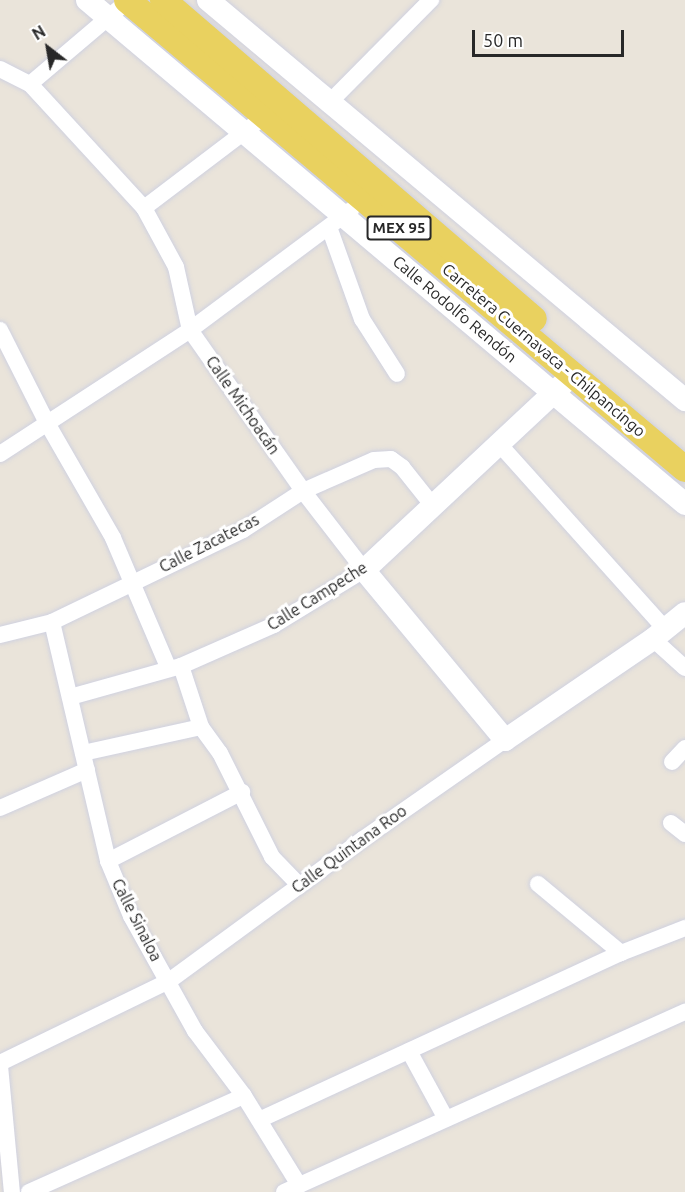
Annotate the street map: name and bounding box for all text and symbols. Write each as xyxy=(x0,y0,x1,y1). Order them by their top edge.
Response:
north arrow xyxy=(18,18,78,78)
scale bar xyxy=(475,18,626,56)
text: N xyxy=(29,22,48,43)
text: 50 m xyxy=(483,30,523,50)
road number: MEX 95 xyxy=(366,216,432,240)
street label: Calle Rodolfo Rendón xyxy=(389,252,521,366)
street label: Carretera Cuernavaca - Chilpancingo xyxy=(438,259,650,441)
street label: Calle Michoacán xyxy=(202,352,284,458)
street label: Calle Zacatecas xyxy=(156,510,262,576)
street label: Calle Campeche xyxy=(263,558,371,634)
street label: Calle Quintana Roo xyxy=(288,801,410,897)
street label: Calle Sinaloa xyxy=(108,875,166,965)

